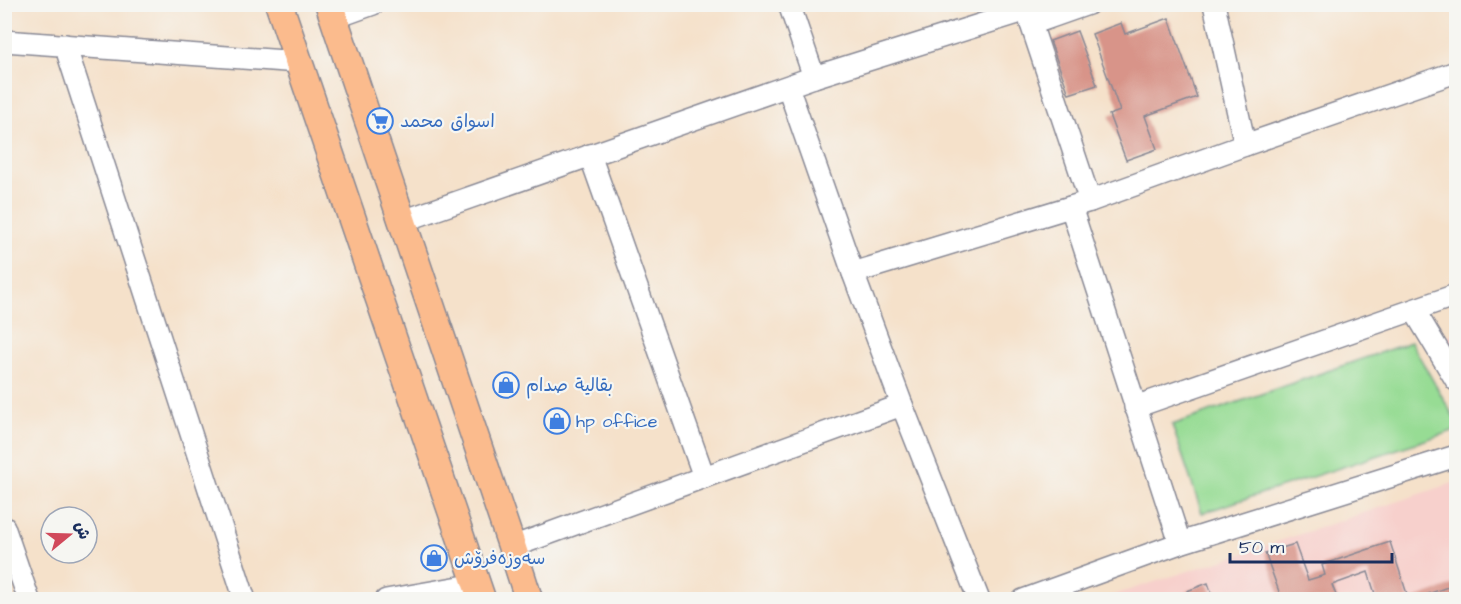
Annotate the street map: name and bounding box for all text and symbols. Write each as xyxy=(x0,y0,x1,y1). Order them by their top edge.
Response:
supermarket icon: اسواق محمد xyxy=(365,106,395,136)
place label: اسواق محمد xyxy=(400,109,495,134)
shop icon: بقالية صدام xyxy=(491,370,521,400)
place label: بقالية صدام xyxy=(526,373,613,399)
shop icon: hp office xyxy=(542,406,572,436)
place label: hp office xyxy=(576,409,658,434)
north arrow xyxy=(39,505,99,565)
text: ش xyxy=(69,519,96,542)
scale bar xyxy=(1230,526,1392,564)
text: 50 m xyxy=(1239,535,1284,560)
shop icon: سەوزەفرۆش xyxy=(419,543,449,573)
place label: سەوزەفرۆش xyxy=(454,546,545,571)

